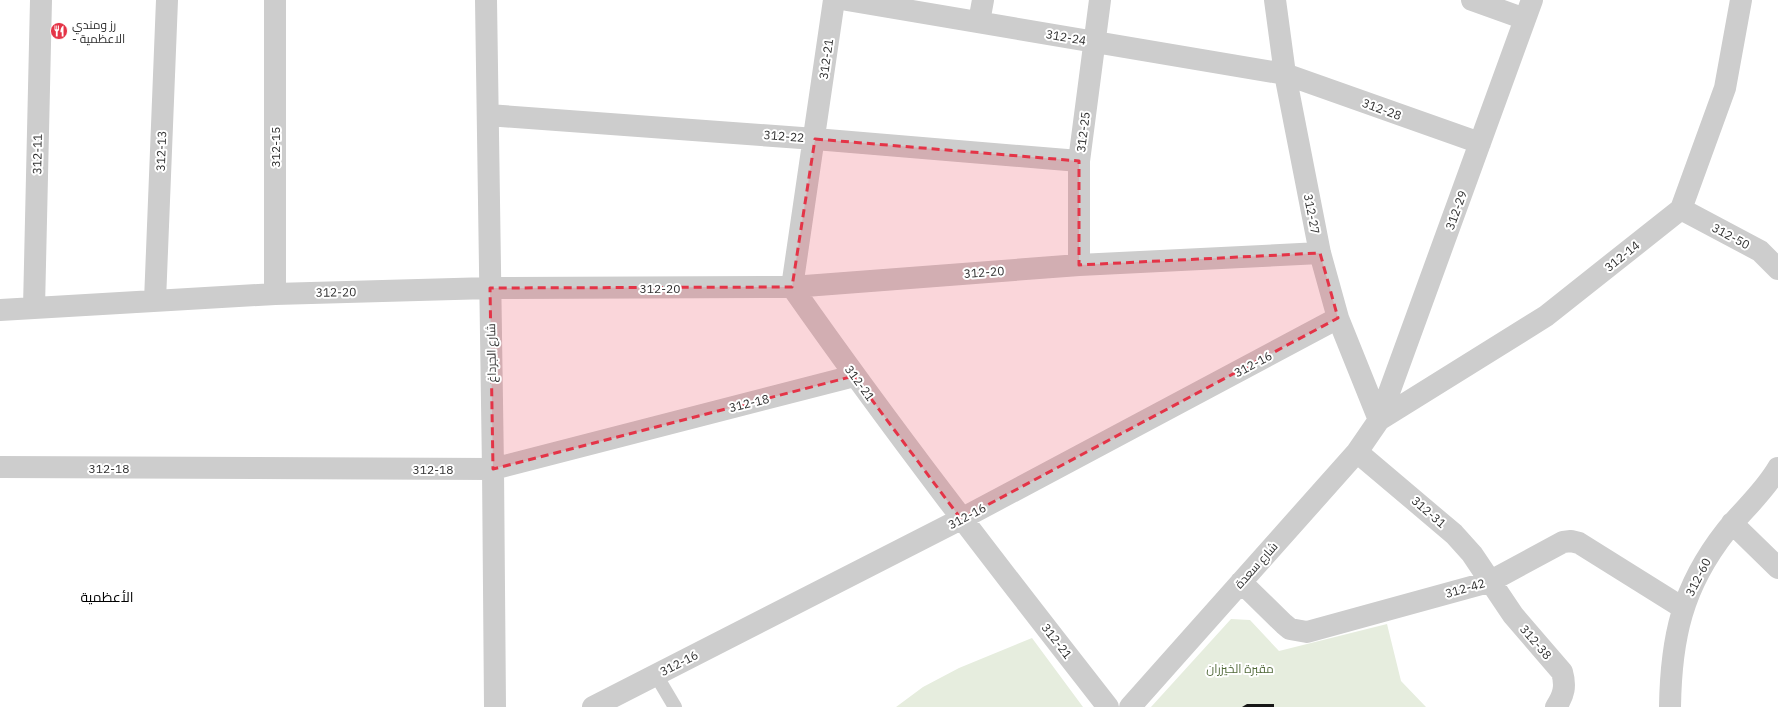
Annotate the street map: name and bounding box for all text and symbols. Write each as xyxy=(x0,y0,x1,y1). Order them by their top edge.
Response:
place label: رز ومندي - الاعظمية xyxy=(72,17,125,46)
restaurant icon: رز ومندي - الاعظمية xyxy=(49,21,69,41)
street label: 312-24 xyxy=(1045,26,1087,48)
street label: 312-21 xyxy=(816,38,836,80)
street label: 312-28 xyxy=(1360,95,1404,123)
street label: 312-25 xyxy=(1073,111,1093,153)
street label: 312-15 xyxy=(268,127,283,167)
street label: 312-22 xyxy=(763,127,805,145)
street label: 312-13 xyxy=(153,130,169,172)
street label: 312-11 xyxy=(29,133,45,175)
street label: 312-29 xyxy=(1442,188,1470,232)
street label: 312-27 xyxy=(1301,193,1323,235)
street label: 312-50 xyxy=(1709,220,1753,252)
street label: 312-14 xyxy=(1601,237,1643,275)
street label: 312-20 xyxy=(963,263,1005,281)
street label: 312-20 xyxy=(640,281,680,296)
street label: 312-20 xyxy=(315,284,357,300)
street label: شارع الجرداغ xyxy=(483,323,500,383)
street label: 312-16 xyxy=(1231,348,1275,380)
street label: 312-21 xyxy=(842,362,878,404)
street label: 312-18 xyxy=(727,391,771,415)
street label: 312-18 xyxy=(89,461,129,476)
street label: 312-18 xyxy=(413,462,453,477)
street label: 312-31 xyxy=(1409,493,1449,531)
street label: 312-16 xyxy=(945,500,989,532)
street label: شارع سعدة xyxy=(1231,539,1281,592)
street label: 312-60 xyxy=(1682,555,1714,599)
street label: 312-42 xyxy=(1443,575,1487,601)
district label: الأعظمية xyxy=(80,588,134,606)
street label: 312-21 xyxy=(1039,620,1075,662)
street label: 312-38 xyxy=(1517,622,1555,662)
street label: 312-16 xyxy=(657,647,701,679)
park label: مقبرة الخيزران xyxy=(1206,661,1274,676)

